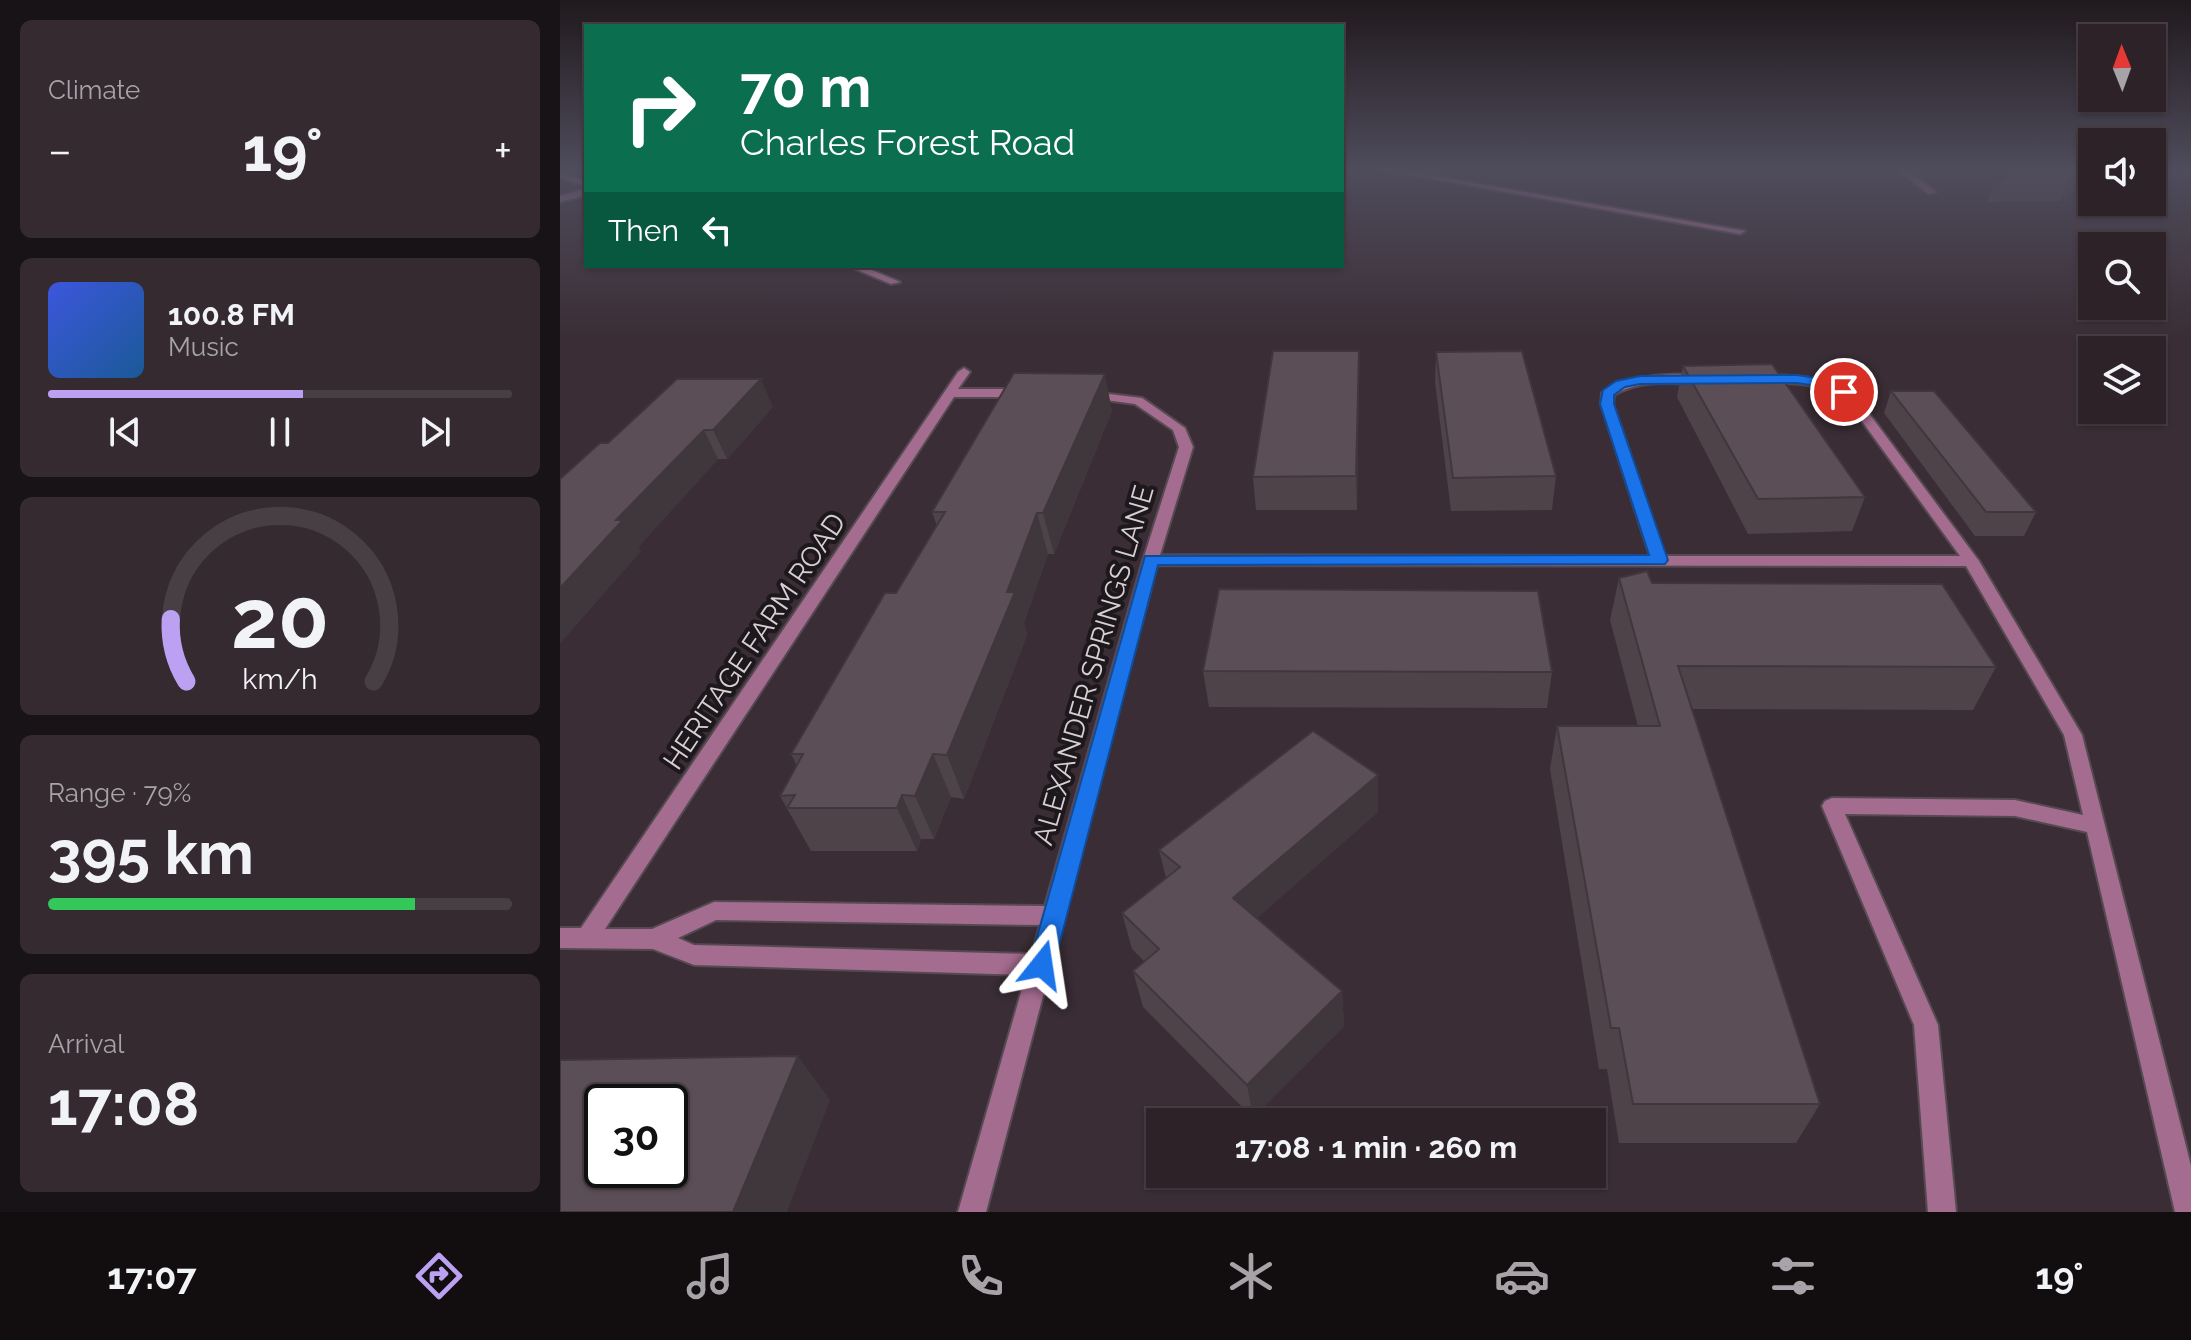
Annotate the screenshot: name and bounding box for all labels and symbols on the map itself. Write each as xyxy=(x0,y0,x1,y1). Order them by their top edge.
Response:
north arrow xyxy=(2078,24,2166,112)
pin xyxy=(1810,358,1878,426)
street label: ALEXANDER SPRINGS LANE xyxy=(1026,482,1161,849)
street label: HERITAGE FARM ROAD xyxy=(656,507,852,776)
position arrow xyxy=(1000,923,1084,1007)
speed limit sign: 30 xyxy=(584,1084,688,1188)

